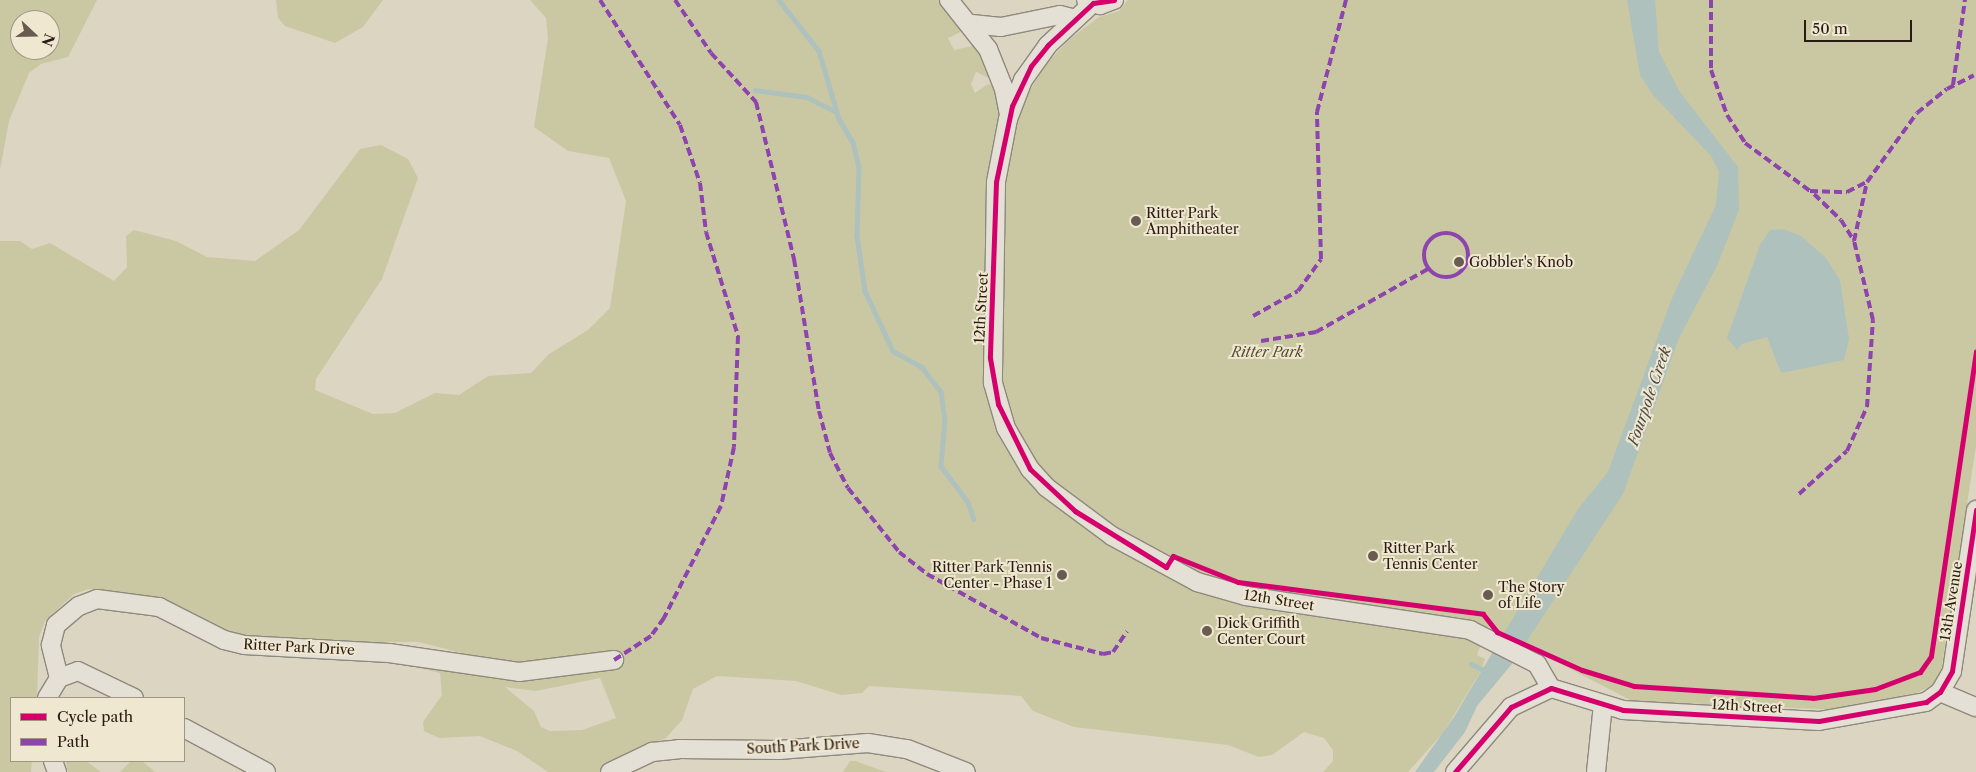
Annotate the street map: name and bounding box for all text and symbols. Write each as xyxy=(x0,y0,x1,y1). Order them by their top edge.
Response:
north arrow xyxy=(10,10,60,60)
scale bar xyxy=(1806,10,1914,42)
text: 50 m xyxy=(1812,19,1848,38)
text: N xyxy=(37,31,59,49)
place label: Ritter Park Amphitheater xyxy=(1146,205,1239,238)
marker: Ritter Park Amphitheater xyxy=(1130,215,1142,227)
place label: Gobbler's Knob xyxy=(1469,254,1573,270)
marker: Gobbler's Knob xyxy=(1453,256,1465,268)
street label: 12th Street xyxy=(971,272,991,344)
park label: Ritter Park xyxy=(1231,344,1303,360)
water label: Fourpole Creek xyxy=(1624,344,1674,448)
place label: Ritter Park Tennis Center xyxy=(1383,540,1478,572)
marker: Ritter Park Tennis Center xyxy=(1367,550,1379,562)
place label: Ritter Park Tennis Center - Phase 1 xyxy=(931,559,1052,592)
street label: 13th Avenue xyxy=(1936,560,1966,642)
marker: Ritter Park Tennis Center - Phase 1 xyxy=(1056,569,1068,581)
place label: The Story of Life xyxy=(1498,579,1564,612)
street label: 12th Street xyxy=(1243,586,1315,614)
marker: The Story of Life xyxy=(1482,589,1494,601)
place label: Dick Griffith Center Court xyxy=(1217,615,1306,648)
marker: Dick Griffith Center Court xyxy=(1201,625,1213,637)
street label: Ritter Park Drive xyxy=(242,636,356,658)
street label: 12th Street xyxy=(1711,696,1783,716)
legend xyxy=(10,697,185,762)
text: Cycle path xyxy=(57,707,133,726)
text: Path xyxy=(57,732,89,751)
street label: South Park Drive xyxy=(746,735,860,757)

